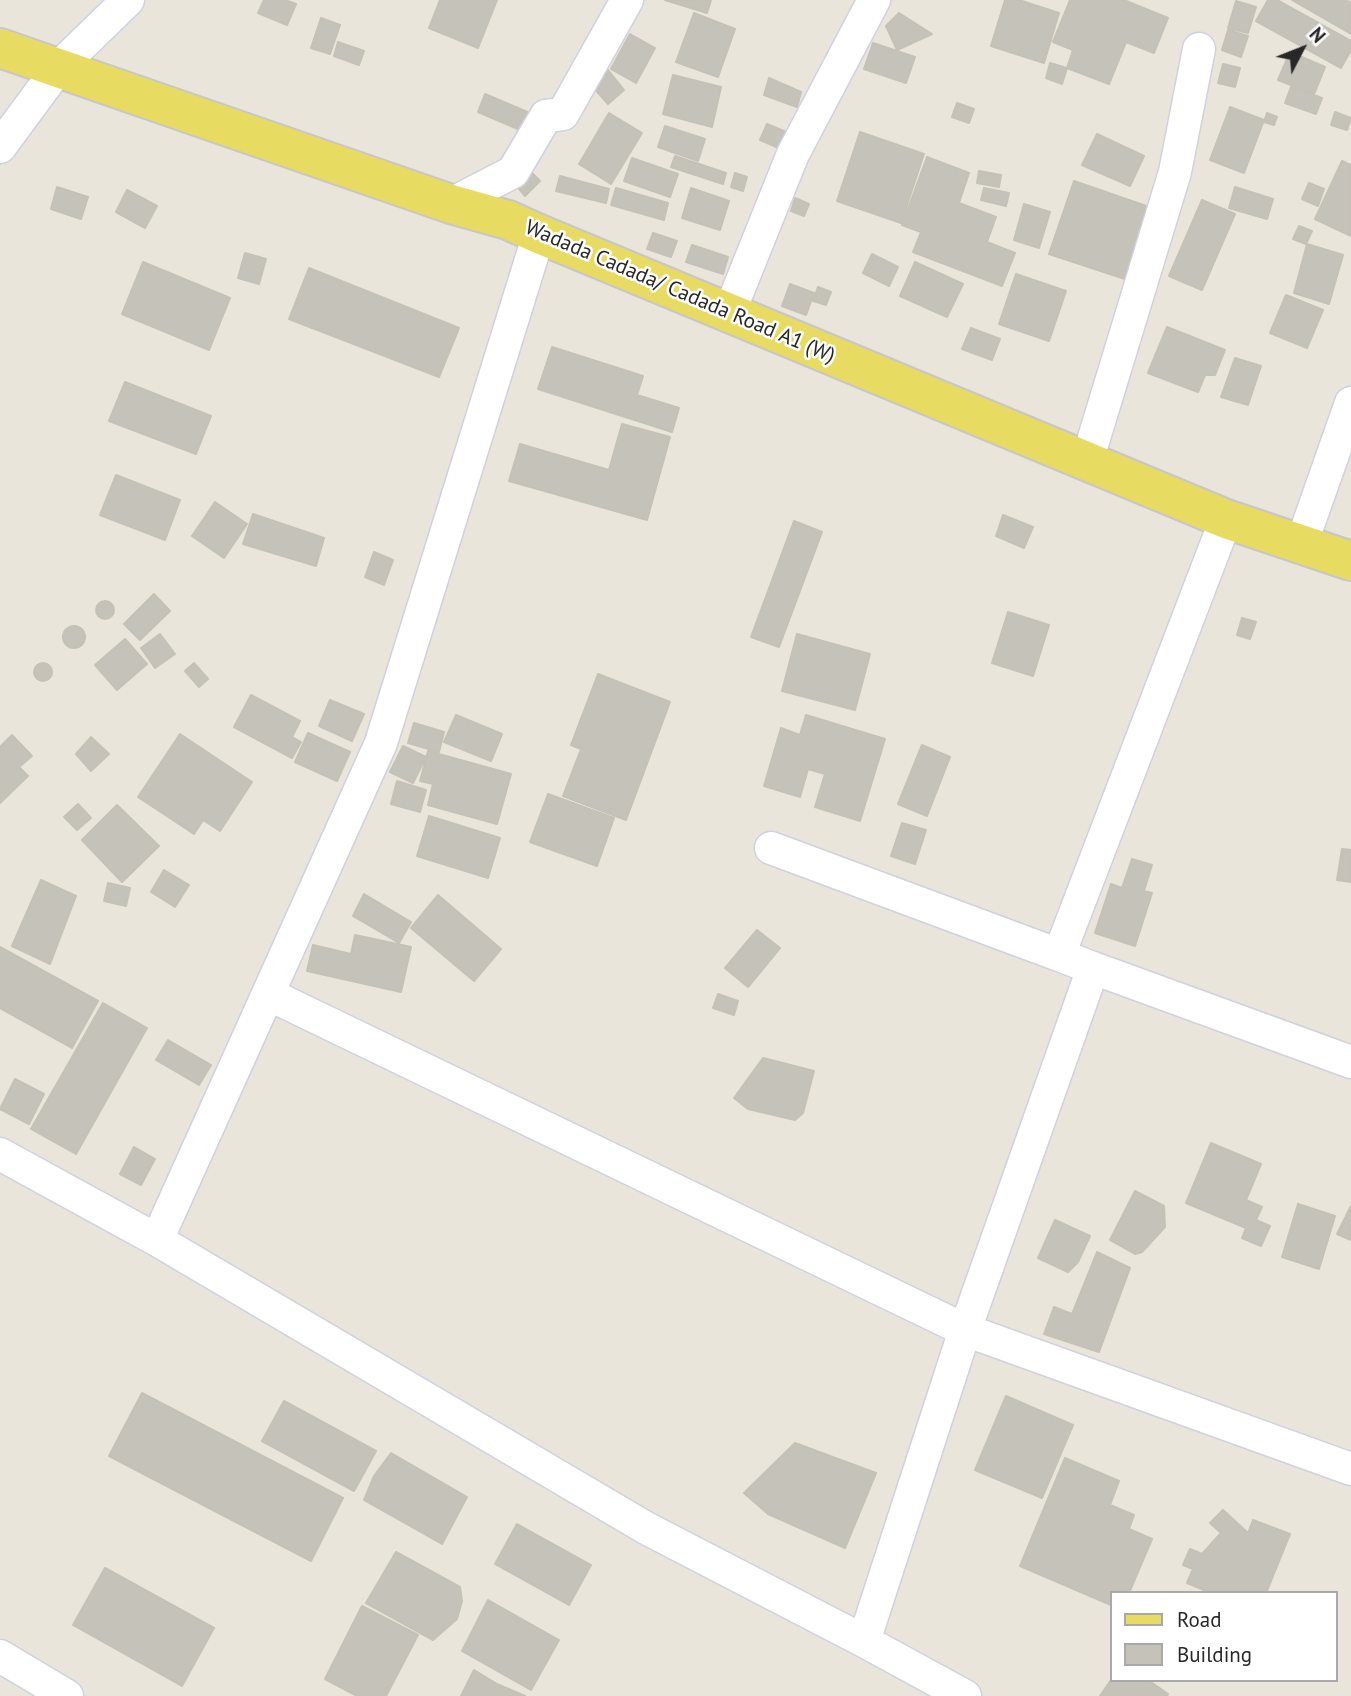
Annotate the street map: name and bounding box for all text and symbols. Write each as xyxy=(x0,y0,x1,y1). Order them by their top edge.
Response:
north arrow xyxy=(1267,14,1337,84)
text: N xyxy=(1305,22,1331,48)
street label: Wadada Cadada/ Cadada Road A1 (W) xyxy=(521,215,839,369)
legend xyxy=(1110,1591,1337,1682)
text: Road xyxy=(1177,1606,1221,1633)
text: Building xyxy=(1177,1641,1252,1668)

